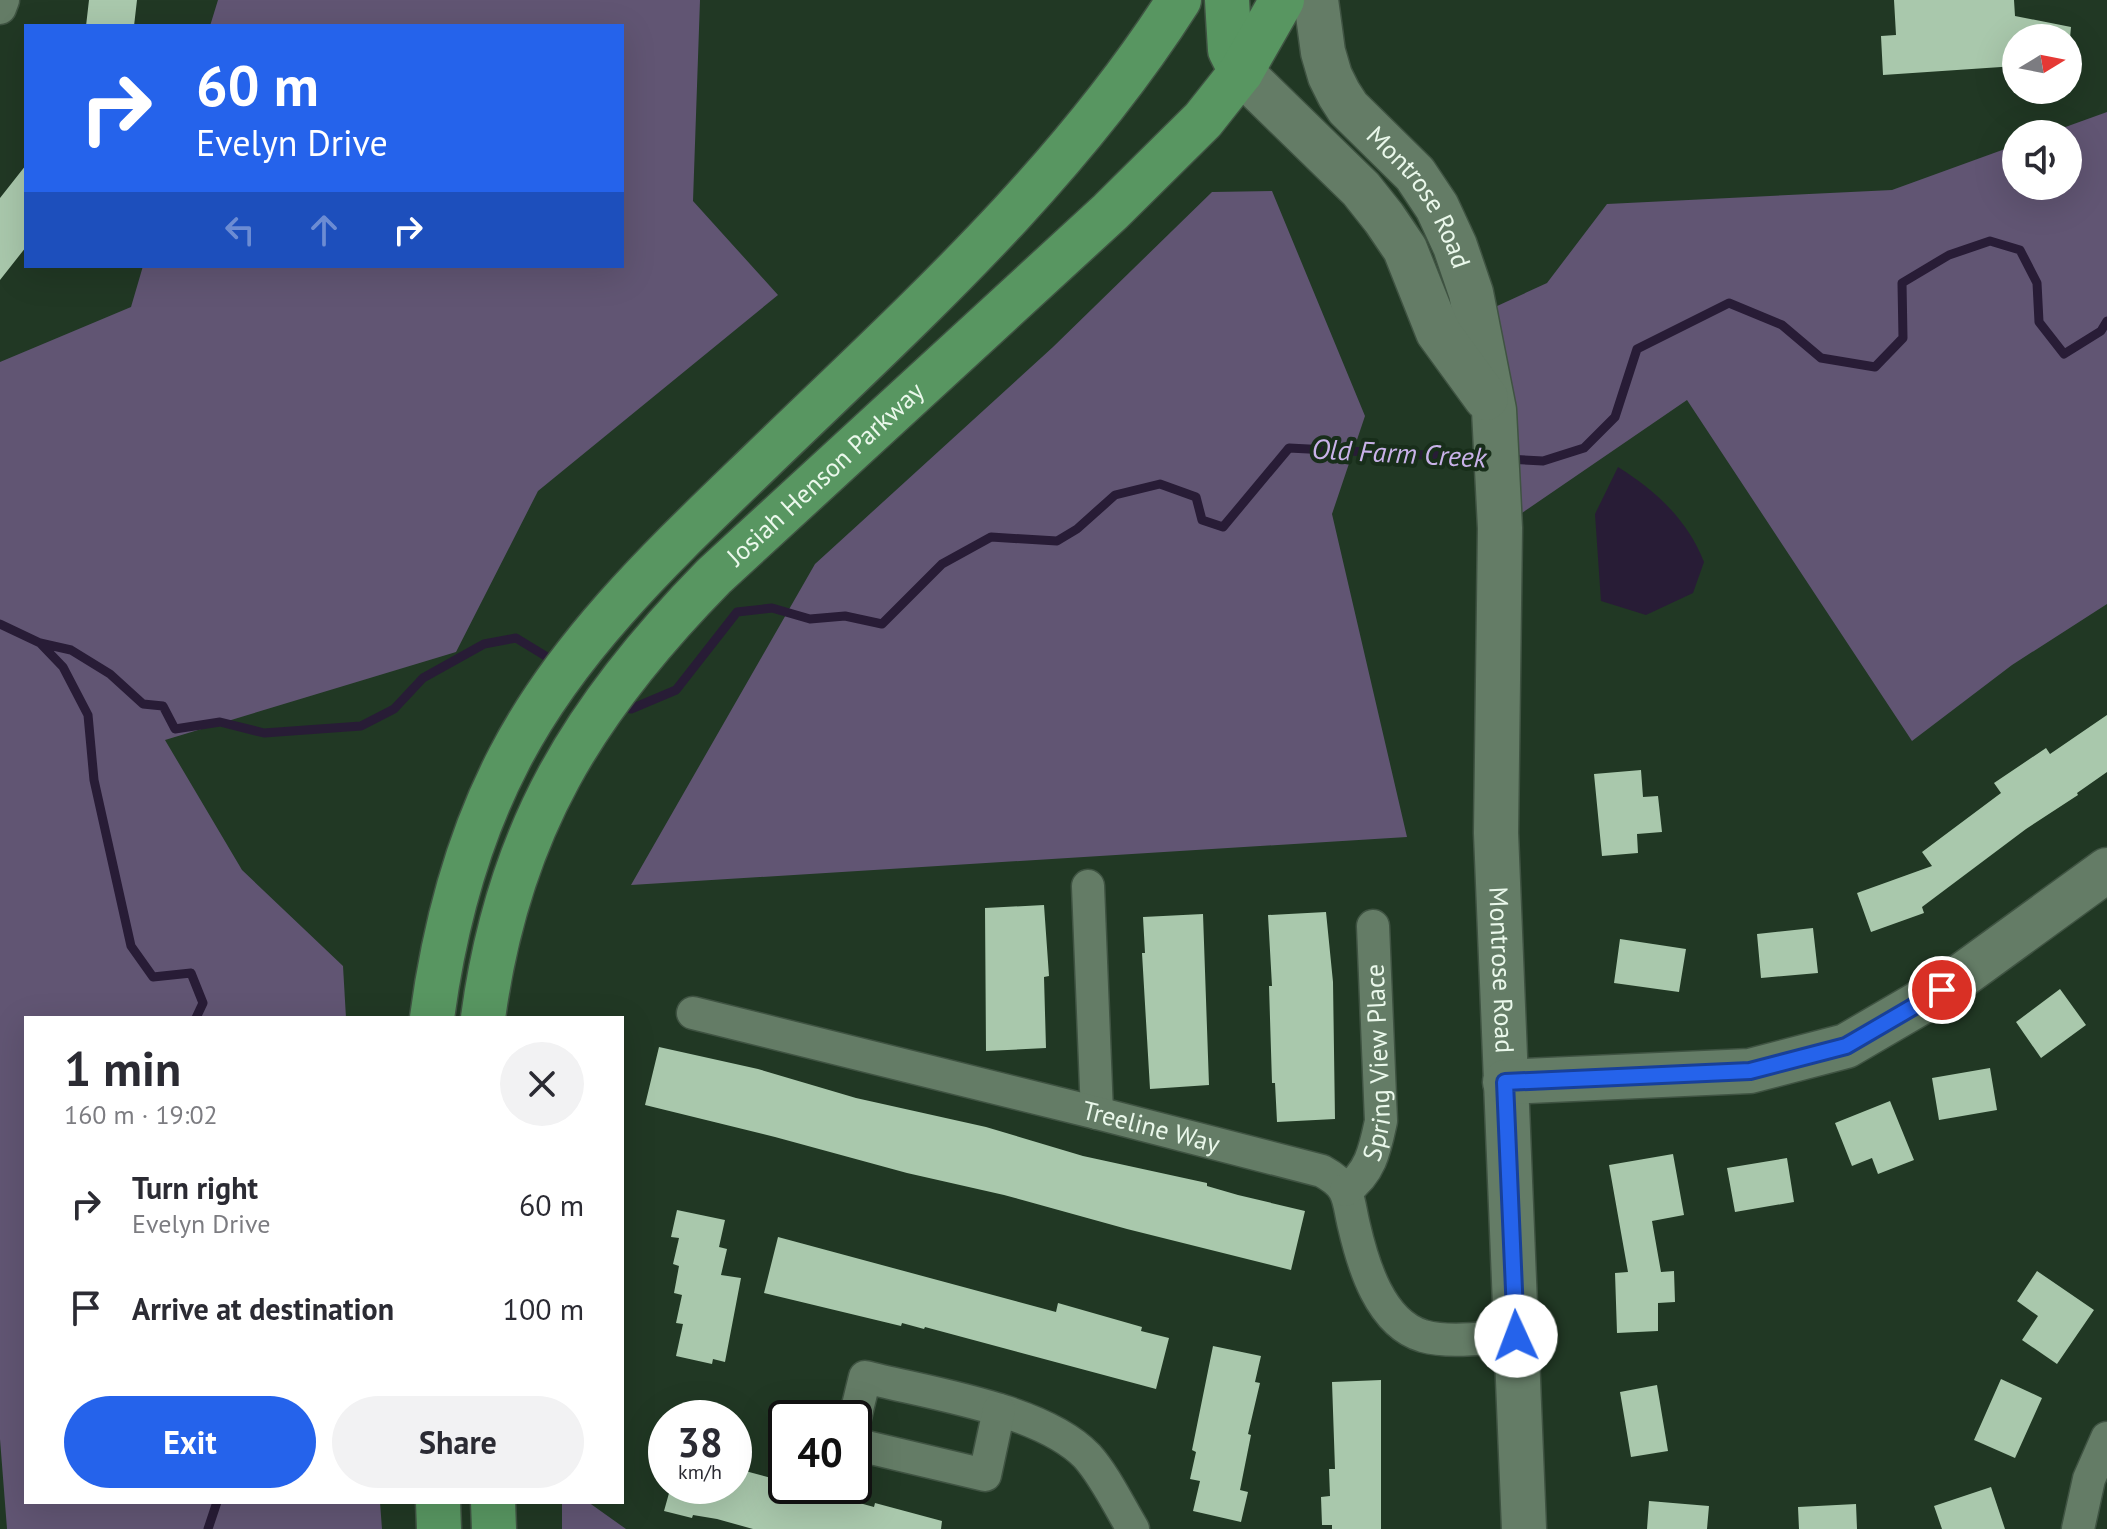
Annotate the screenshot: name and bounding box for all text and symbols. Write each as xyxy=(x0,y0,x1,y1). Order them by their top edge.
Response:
north arrow xyxy=(2002,24,2082,104)
map controls xyxy=(2002,24,2082,200)
text: 60 m xyxy=(196,49,319,121)
icon: right xyxy=(64,56,168,160)
text: Evelyn Drive xyxy=(196,119,388,166)
street label: Montrose Road xyxy=(1360,119,1478,272)
button: sound xyxy=(2002,120,2082,200)
icon: left xyxy=(218,208,262,252)
icon: ahead xyxy=(302,208,346,252)
icon: right xyxy=(386,208,430,252)
street label: Josiah Henson Parkway xyxy=(719,374,931,573)
water label: Old Farm Creek xyxy=(1311,429,1489,476)
street label: Montrose Road xyxy=(1482,886,1522,1054)
pin xyxy=(1908,956,1976,1024)
street label: Spring View Place xyxy=(1354,963,1397,1165)
icon: arrive xyxy=(1920,968,1964,1012)
text: 1 min xyxy=(64,1037,181,1099)
button: close xyxy=(500,1042,584,1126)
street label: Treeline Way xyxy=(1079,1093,1223,1160)
text: 160 m · 19:02 xyxy=(64,1098,218,1131)
text: Turn right xyxy=(132,1168,258,1207)
icon: right xyxy=(64,1182,108,1226)
text: 60 m xyxy=(519,1185,584,1224)
text: Evelyn Drive xyxy=(132,1207,271,1240)
icon: arrive xyxy=(64,1286,108,1330)
text: Arrive at destination xyxy=(132,1289,394,1328)
text: 100 m xyxy=(503,1289,584,1328)
position arrow xyxy=(1474,1294,1558,1378)
button: Exit xyxy=(64,1396,316,1488)
button: Share xyxy=(332,1396,584,1488)
speed limit sign: 40 xyxy=(768,1400,872,1504)
text: 38 xyxy=(677,1416,723,1468)
text: km/h xyxy=(678,1459,722,1485)

